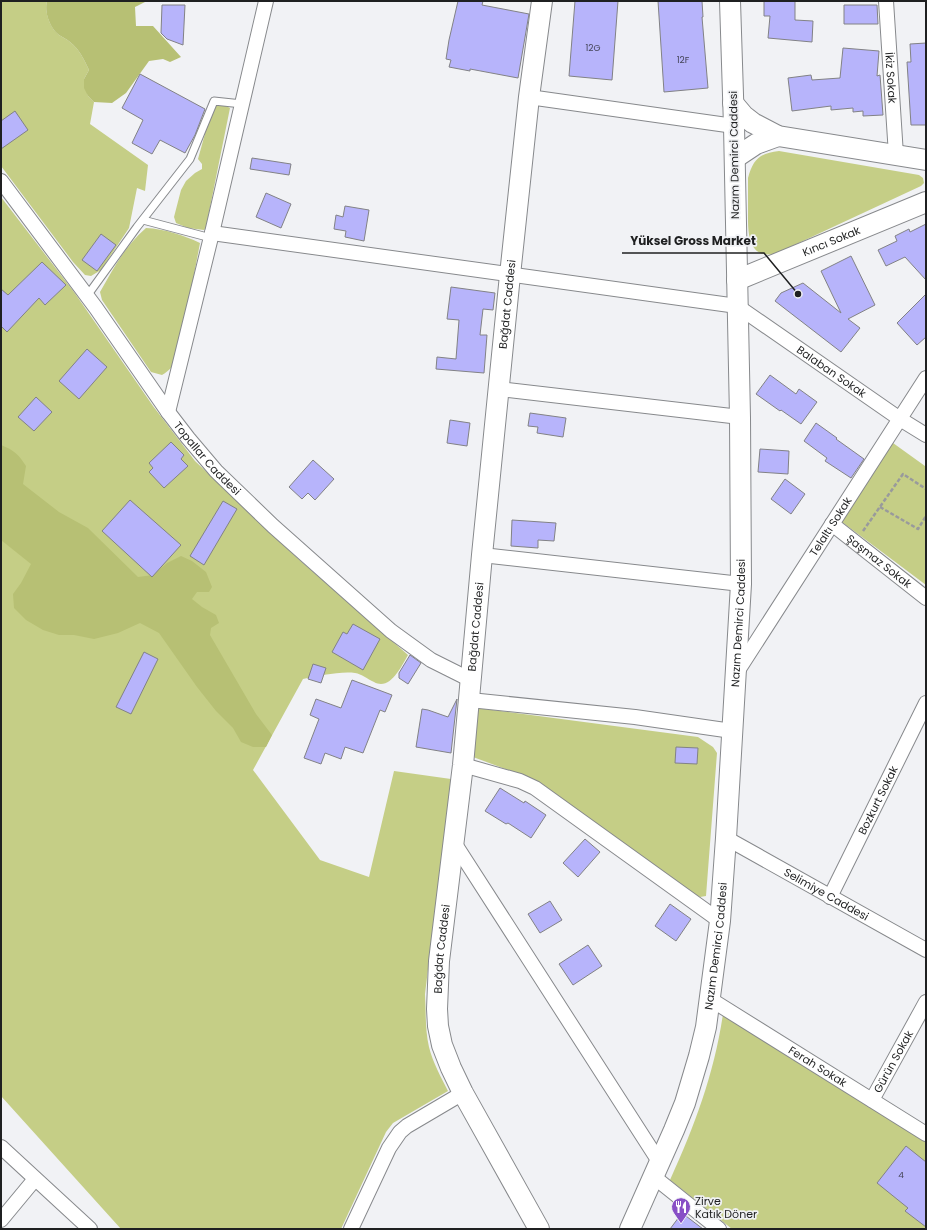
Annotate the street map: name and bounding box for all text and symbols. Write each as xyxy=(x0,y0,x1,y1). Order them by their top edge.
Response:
house number: 12G xyxy=(585,42,601,54)
street label: İkiz Sokak xyxy=(881,52,901,104)
house number: 12F xyxy=(677,54,690,66)
street label: Nazım Demirci Caddesi xyxy=(725,90,743,219)
street label: Kıncı Sokak xyxy=(800,222,863,260)
callout: Yüksel Gross Market xyxy=(622,229,764,253)
text: Yüksel Gross Market xyxy=(630,232,756,249)
street label: Bağdat Caddesi xyxy=(495,259,520,350)
street label: Balaban Sokak xyxy=(793,342,870,401)
street label: Topallar Caddesi xyxy=(170,418,245,499)
street label: Telaltı Sokak xyxy=(806,493,856,559)
street label: Şaşmaz Sokak xyxy=(843,530,915,592)
street label: Nazım Demirci Caddesi xyxy=(727,558,749,687)
street label: Bağdat Caddesi xyxy=(464,581,488,672)
street label: Bozkurt Sokak xyxy=(854,763,902,837)
street label: Selimiye Caddesi xyxy=(781,864,872,924)
street label: Nazım Demirci Caddesi xyxy=(700,881,731,1011)
street label: Bağdat Caddesi xyxy=(430,903,454,994)
street label: Gürün Sokak xyxy=(870,1027,917,1096)
street label: Ferah Sokak xyxy=(785,1042,850,1091)
house number: 4 xyxy=(898,1169,904,1181)
place label: Zirve Katık Döner xyxy=(695,1193,757,1222)
restaurant icon: Zirve Katık Döner xyxy=(670,1196,692,1224)

